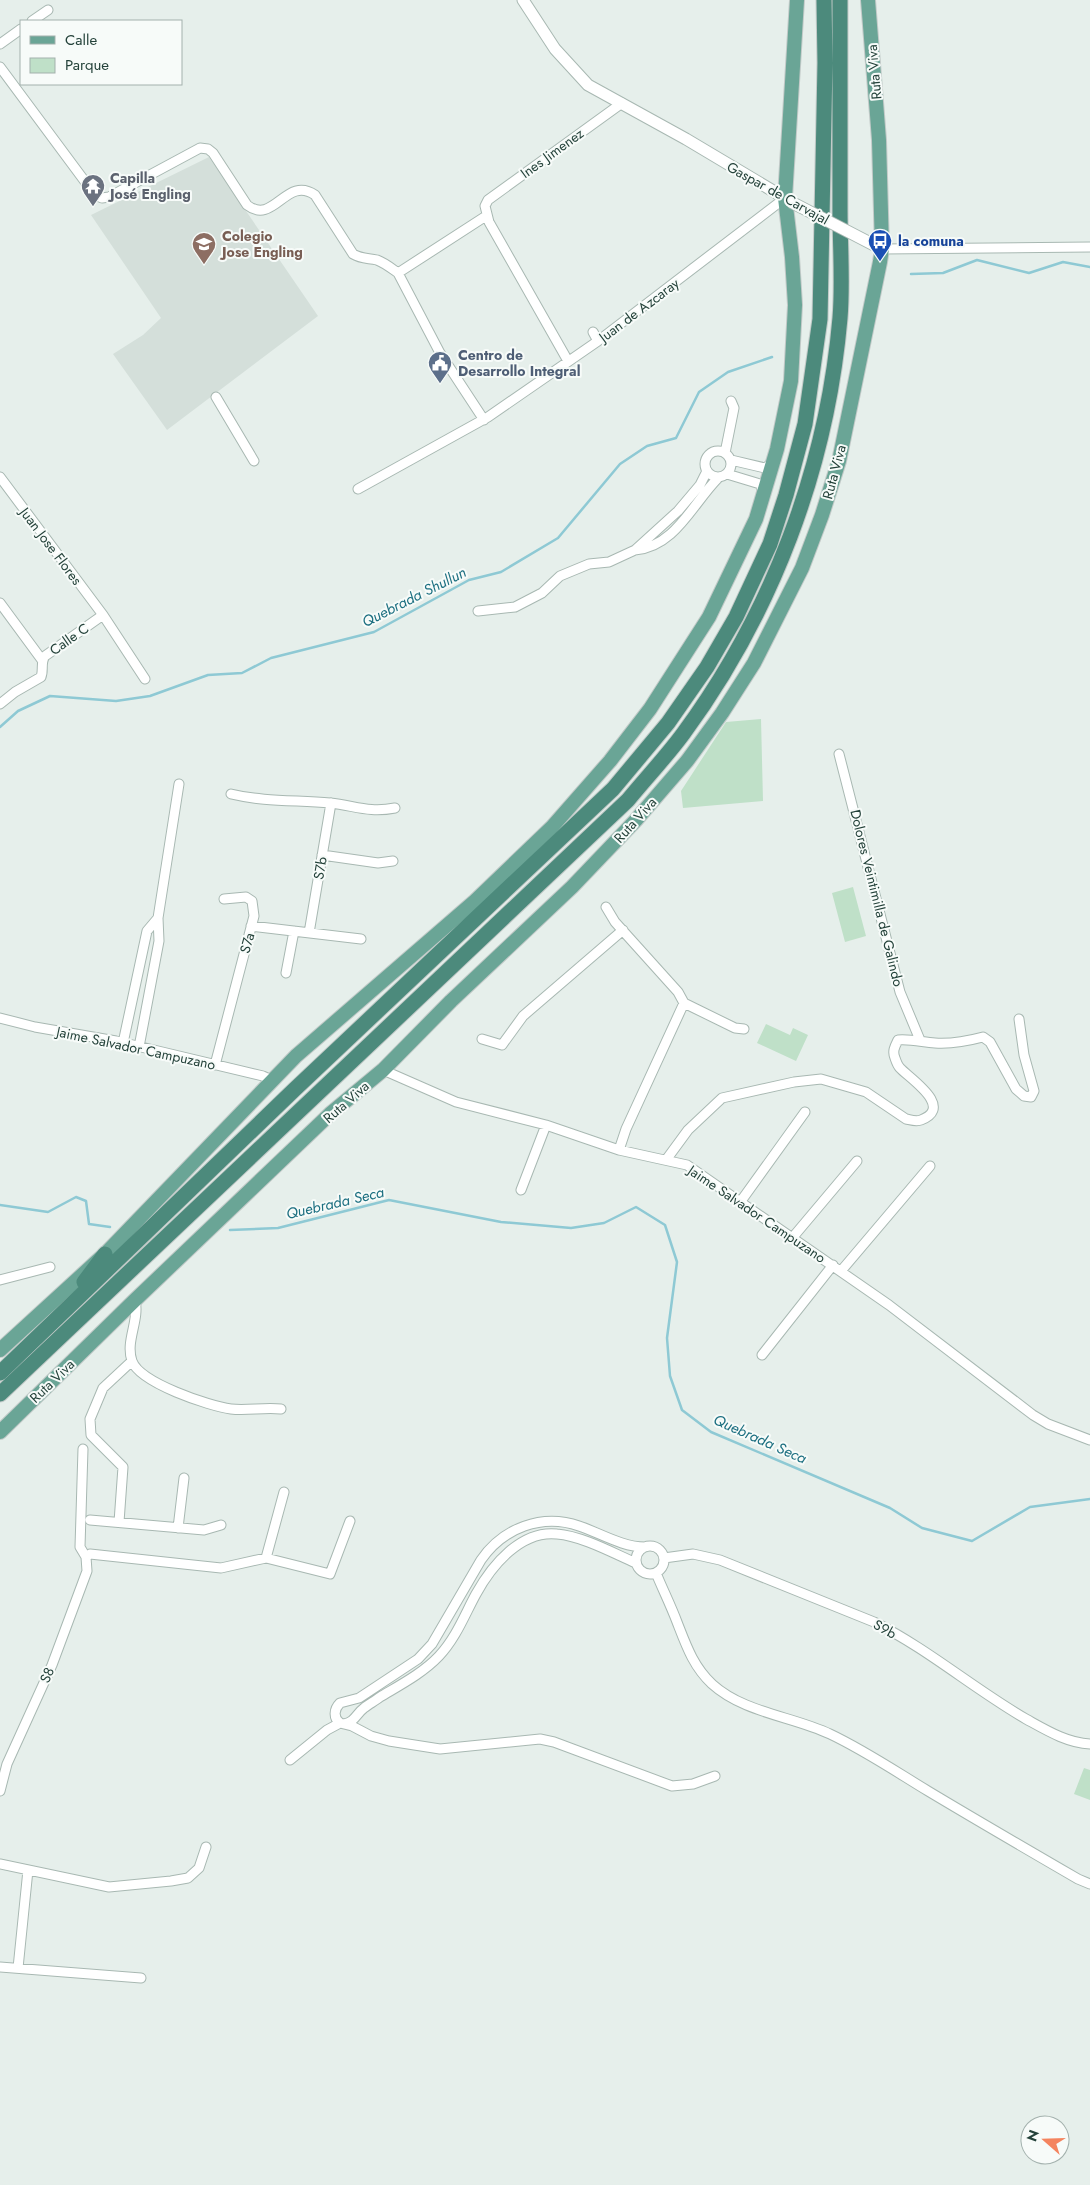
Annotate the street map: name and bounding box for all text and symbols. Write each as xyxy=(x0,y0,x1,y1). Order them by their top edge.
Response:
legend xyxy=(20,20,182,85)
text: Calle xyxy=(65,29,97,51)
street label: Ruta Viva xyxy=(862,44,886,100)
text: Parque xyxy=(65,54,109,76)
street label: Ines Jimenez xyxy=(516,123,588,183)
street label: Gaspar de Carvajal xyxy=(723,157,833,229)
place label: Capilla José Engling xyxy=(107,168,191,204)
temple icon: Capilla José Engling xyxy=(80,173,106,207)
place label: Colegio Jose Engling xyxy=(219,226,303,262)
bus stop icon: la comuna xyxy=(867,228,893,262)
school or university icon: Colegio Jose Engling xyxy=(191,231,217,265)
place label: la comuna xyxy=(898,231,964,251)
street label: Juan de Azcaray xyxy=(593,273,684,348)
place label: Centro de Desarrollo Integral xyxy=(458,345,580,381)
public building icon: Centro de Desarrollo Integral xyxy=(427,350,453,384)
street label: Ruta Viva xyxy=(817,443,851,501)
street label: Juan Jose Flores xyxy=(14,502,87,589)
water label: Quebrada Shullun xyxy=(358,561,470,633)
street label: Calle C xyxy=(45,618,93,660)
street label: Ruta Viva xyxy=(609,793,661,847)
street label: Dolores Veintimilla de Galindo xyxy=(845,807,909,989)
street label: S7b xyxy=(308,855,332,881)
street label: S7a xyxy=(235,930,259,956)
street label: Jaime Salvador Campuzano xyxy=(53,1021,218,1075)
street label: Ruta Viva xyxy=(319,1076,373,1128)
street label: Jaime Salvador Campuzano xyxy=(683,1159,830,1268)
water label: Quebrada Seca xyxy=(284,1181,387,1225)
street label: Ruta Viva xyxy=(25,1355,79,1407)
water label: Quebrada Seca xyxy=(710,1409,811,1470)
street label: S9b xyxy=(870,1615,900,1644)
street label: S8 xyxy=(35,1664,59,1686)
north arrow xyxy=(1020,2115,1070,2165)
text: N xyxy=(1021,2127,1044,2144)

